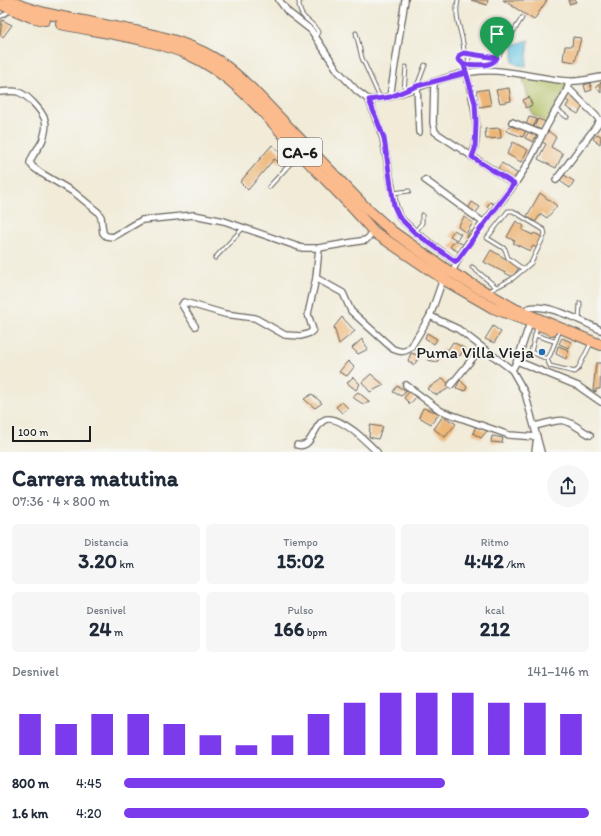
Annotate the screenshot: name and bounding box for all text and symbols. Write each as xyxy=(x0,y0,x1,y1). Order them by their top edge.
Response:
pin xyxy=(480,17,514,58)
icon: arrive xyxy=(486,23,508,45)
road number: CA-6 xyxy=(278,138,322,166)
place label: Puma Villa Vieja xyxy=(416,342,534,362)
marker: Puma Villa Vieja xyxy=(537,347,547,357)
scale bar xyxy=(12,424,91,443)
text: 100 m xyxy=(18,426,48,439)
text: Carrera matutina xyxy=(12,465,178,492)
button: share xyxy=(547,465,589,507)
text: 07:36 · 4 × 800 m xyxy=(12,494,110,509)
text: Distancia xyxy=(84,536,128,549)
text: Tiempo xyxy=(283,536,318,549)
text: Ritmo xyxy=(481,536,509,549)
text: 3.20 xyxy=(78,549,117,573)
text: 15:02 xyxy=(277,549,324,573)
text: 4:42 xyxy=(464,549,504,573)
text: km xyxy=(117,558,134,571)
text: /km xyxy=(504,558,525,571)
text: Desnivel xyxy=(86,604,126,617)
text: Pulso xyxy=(288,604,313,617)
text: kcal xyxy=(485,604,505,617)
text: 24 xyxy=(89,617,112,641)
text: 166 xyxy=(274,617,304,641)
text: 212 xyxy=(480,617,510,641)
text: m xyxy=(112,626,123,639)
text: bpm xyxy=(304,626,327,639)
text: Desnivel xyxy=(12,664,59,679)
text: 141–146 m xyxy=(527,664,589,679)
text: 800 m xyxy=(12,776,49,791)
text: 4:45 xyxy=(76,776,102,791)
text: 1.6 km xyxy=(12,806,48,821)
text: 4:20 xyxy=(76,806,102,821)

